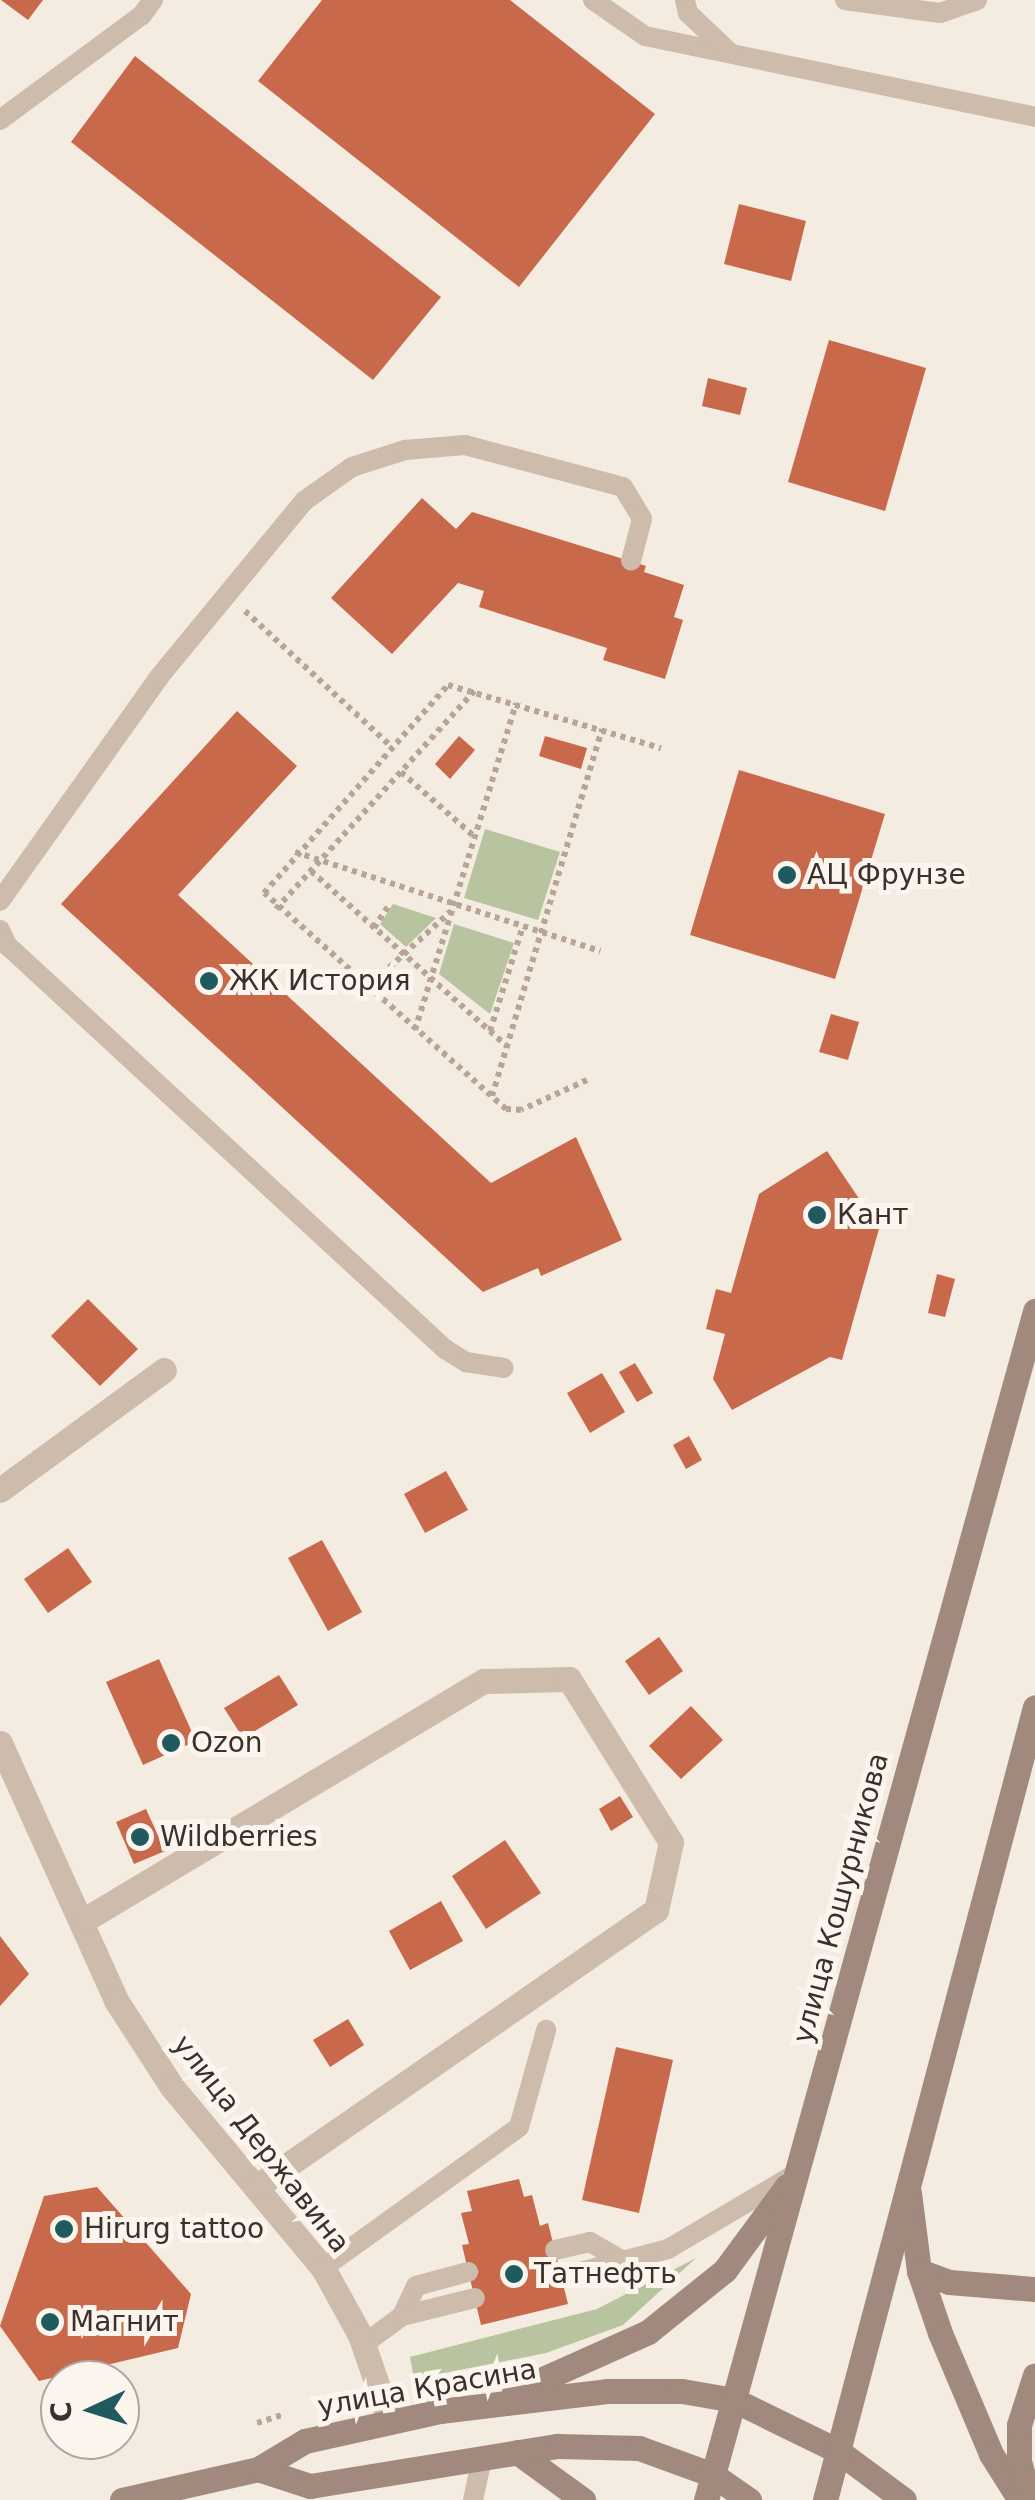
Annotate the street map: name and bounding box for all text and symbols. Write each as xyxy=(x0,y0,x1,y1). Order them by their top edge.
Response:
place label: АЦ Фрунзе xyxy=(807,858,966,892)
marker: АЦ Фрунзе xyxy=(776,864,798,886)
place label: ЖК История xyxy=(229,964,411,998)
marker: ЖК История xyxy=(198,970,220,992)
place label: Кант xyxy=(837,1198,909,1232)
marker: Кант xyxy=(806,1204,828,1226)
place label: Ozon xyxy=(191,1726,263,1760)
marker: Ozon xyxy=(160,1732,182,1754)
street label: улица Кошурникова xyxy=(786,1749,896,2047)
place label: Wildberries xyxy=(160,1820,318,1854)
marker: Wildberries xyxy=(129,1826,151,1848)
street label: улица Державина xyxy=(166,2028,356,2260)
place label: Hirurg tattoo xyxy=(84,2212,264,2246)
marker: Hirurg tattoo xyxy=(53,2218,75,2240)
place label: Татнефть xyxy=(534,2257,677,2291)
marker: Татнефть xyxy=(503,2263,525,2285)
place label: Магнит xyxy=(70,2305,179,2339)
marker: Магнит xyxy=(39,2311,61,2333)
street label: улица Красина xyxy=(315,2352,539,2424)
north arrow xyxy=(40,2360,140,2460)
text: С xyxy=(44,2401,79,2423)

